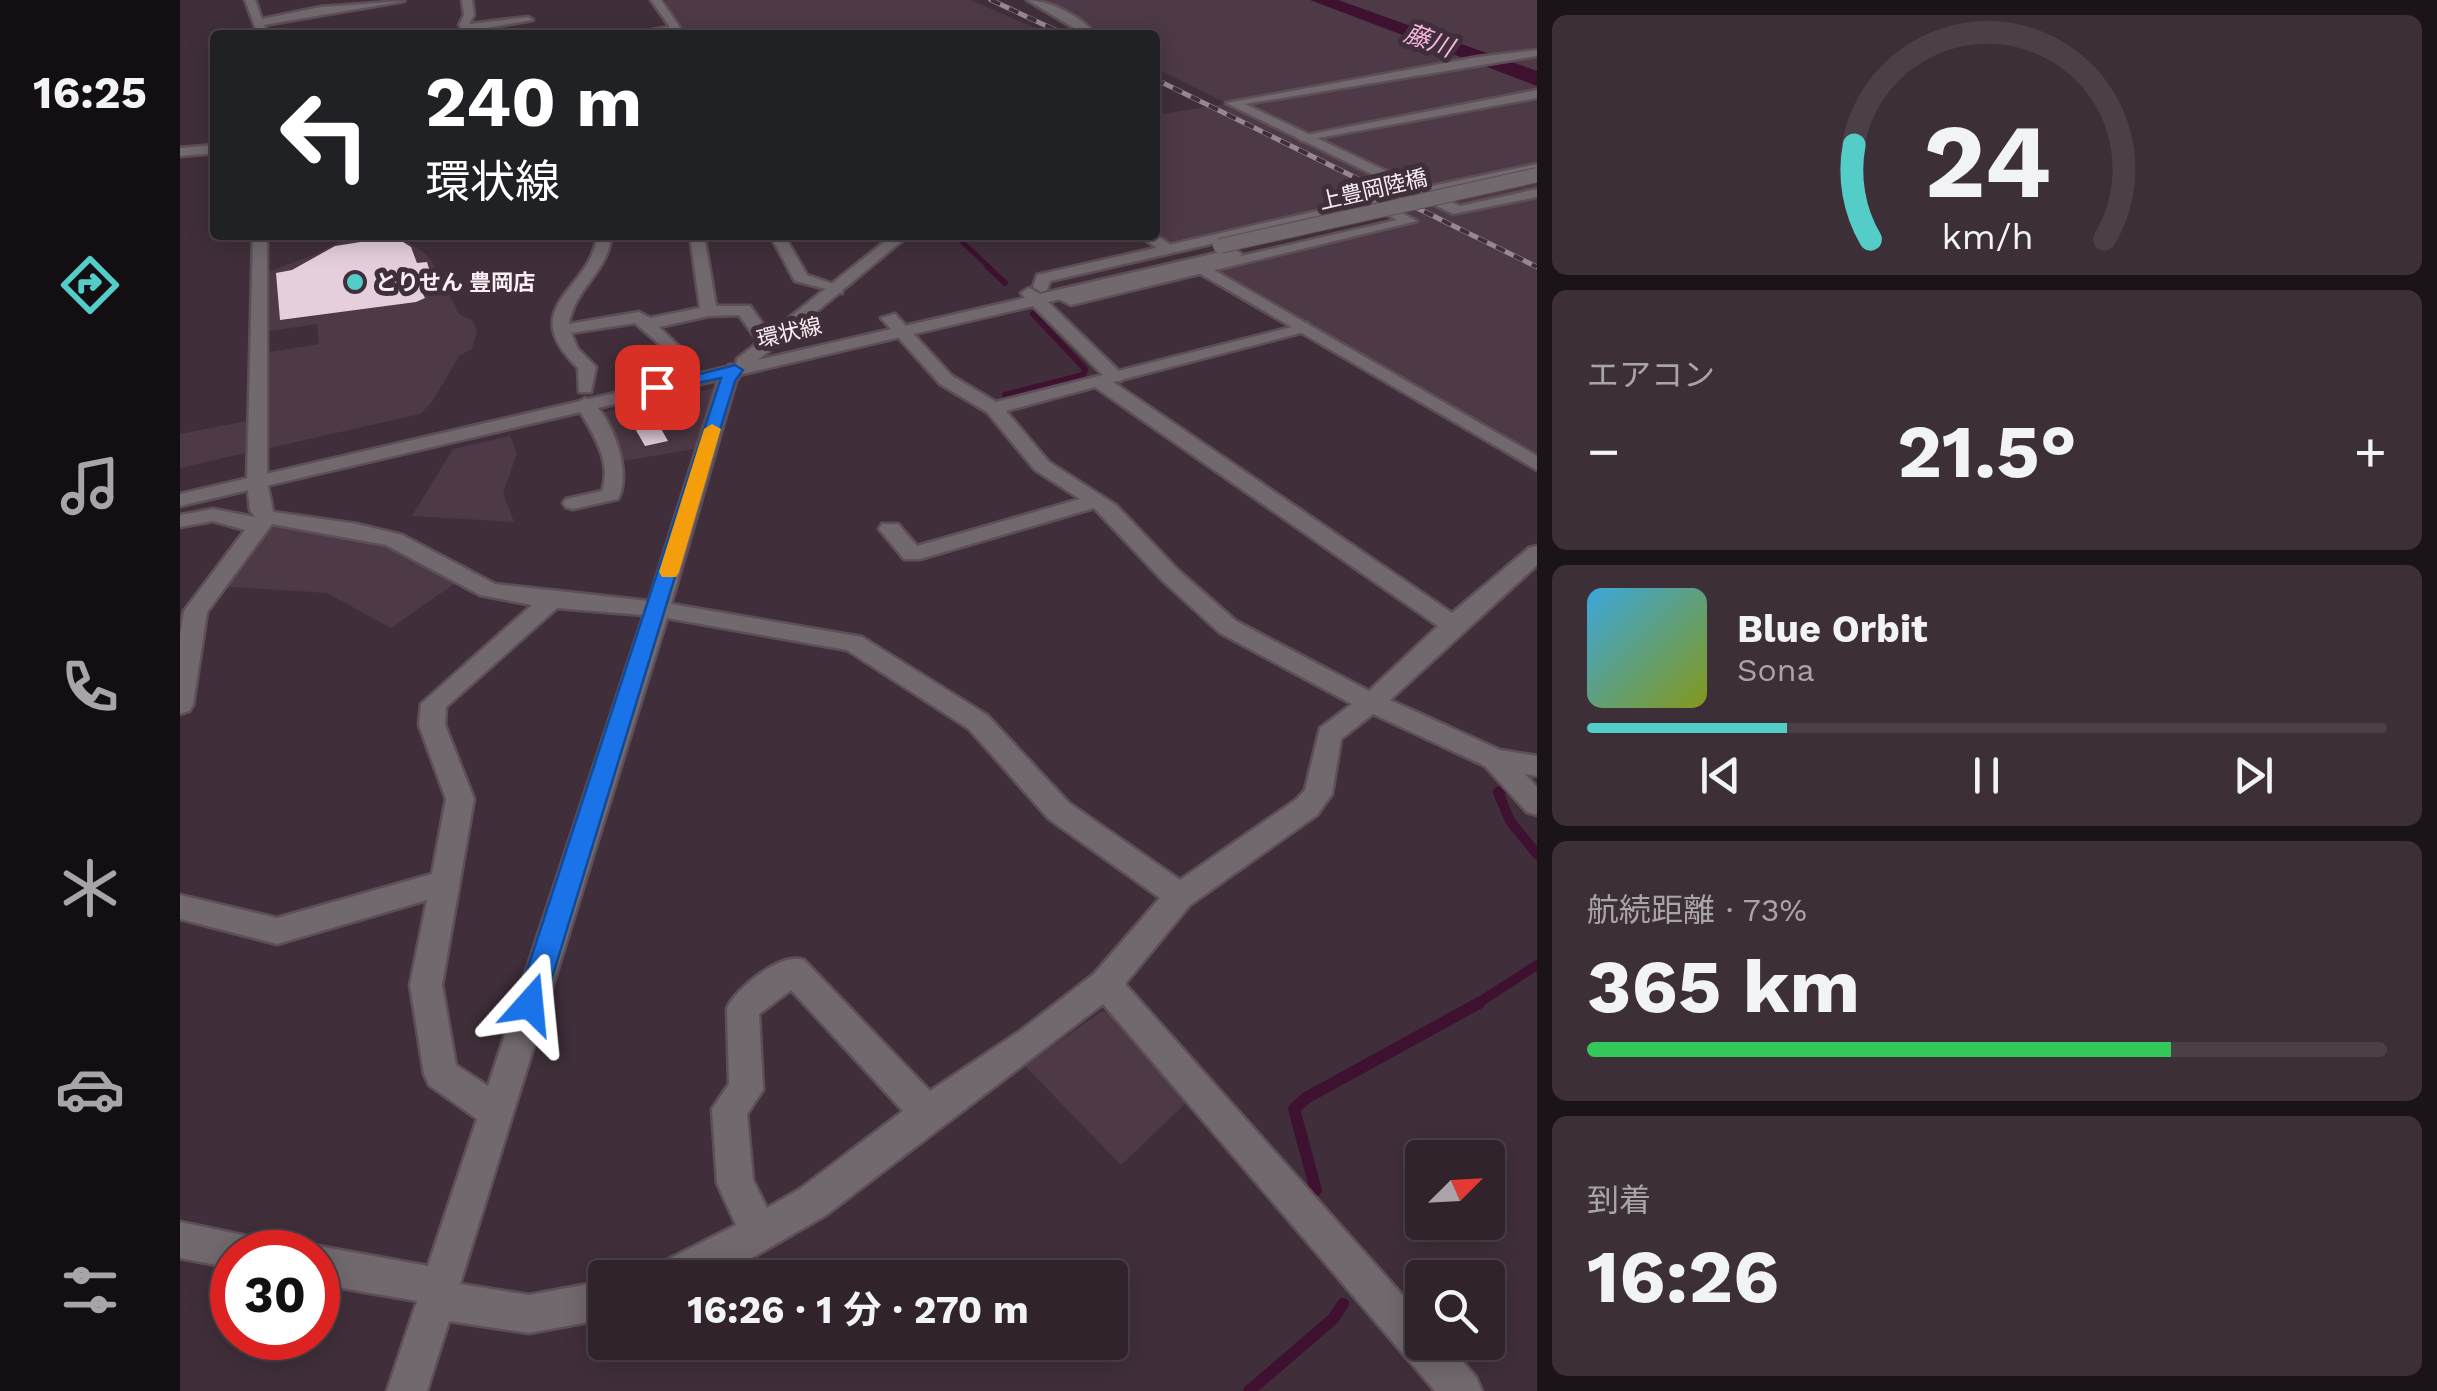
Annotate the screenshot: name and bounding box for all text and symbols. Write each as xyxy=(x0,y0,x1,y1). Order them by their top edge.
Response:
water label: 藤川 xyxy=(1400,18,1460,64)
text: 240 m xyxy=(425,61,642,143)
text: 16:25 xyxy=(33,66,147,119)
icon: left xyxy=(260,70,390,200)
text: 24 xyxy=(1923,100,2051,222)
text: 環状線 xyxy=(425,155,560,208)
street label: 上豊岡陸橋 xyxy=(1317,165,1430,214)
text: km/h xyxy=(1941,216,2033,258)
icon: directions xyxy=(55,250,125,320)
place label: とりせん 豊岡店 xyxy=(375,270,535,295)
marker: とりせん 豊岡店 xyxy=(344,271,366,293)
street label: 環状線 xyxy=(754,313,824,352)
pin xyxy=(615,345,700,430)
text: エアコン xyxy=(1587,356,1715,394)
icon: arrive xyxy=(630,360,685,415)
text: 21.5° xyxy=(1897,407,2077,495)
text: − xyxy=(1587,419,1620,483)
text: + xyxy=(2354,419,2387,483)
icon: music xyxy=(55,451,125,521)
text: Blue Orbit xyxy=(1737,607,1928,651)
text: Sona xyxy=(1737,651,1815,689)
icon: phone xyxy=(55,652,125,722)
icon: previous xyxy=(1693,748,1748,803)
icon: pause xyxy=(1959,748,2014,803)
icon: next xyxy=(2226,748,2281,803)
icon: climate xyxy=(55,853,125,923)
text: 航続距離 · 73% xyxy=(1587,891,1807,929)
text: 365 km xyxy=(1587,942,1860,1030)
position arrow xyxy=(478,952,582,1056)
icon: car xyxy=(55,1054,125,1124)
north arrow xyxy=(1405,1140,1505,1240)
map controls xyxy=(1405,1140,1505,1360)
text: 到着 xyxy=(1587,1181,1651,1219)
speed limit sign: 30 xyxy=(210,1230,340,1360)
text: 16:26 xyxy=(1587,1232,1779,1320)
icon: filters xyxy=(55,1255,125,1325)
button: search xyxy=(1405,1260,1505,1360)
text: 16:26 · 1 分 · 270 m xyxy=(687,1288,1029,1332)

